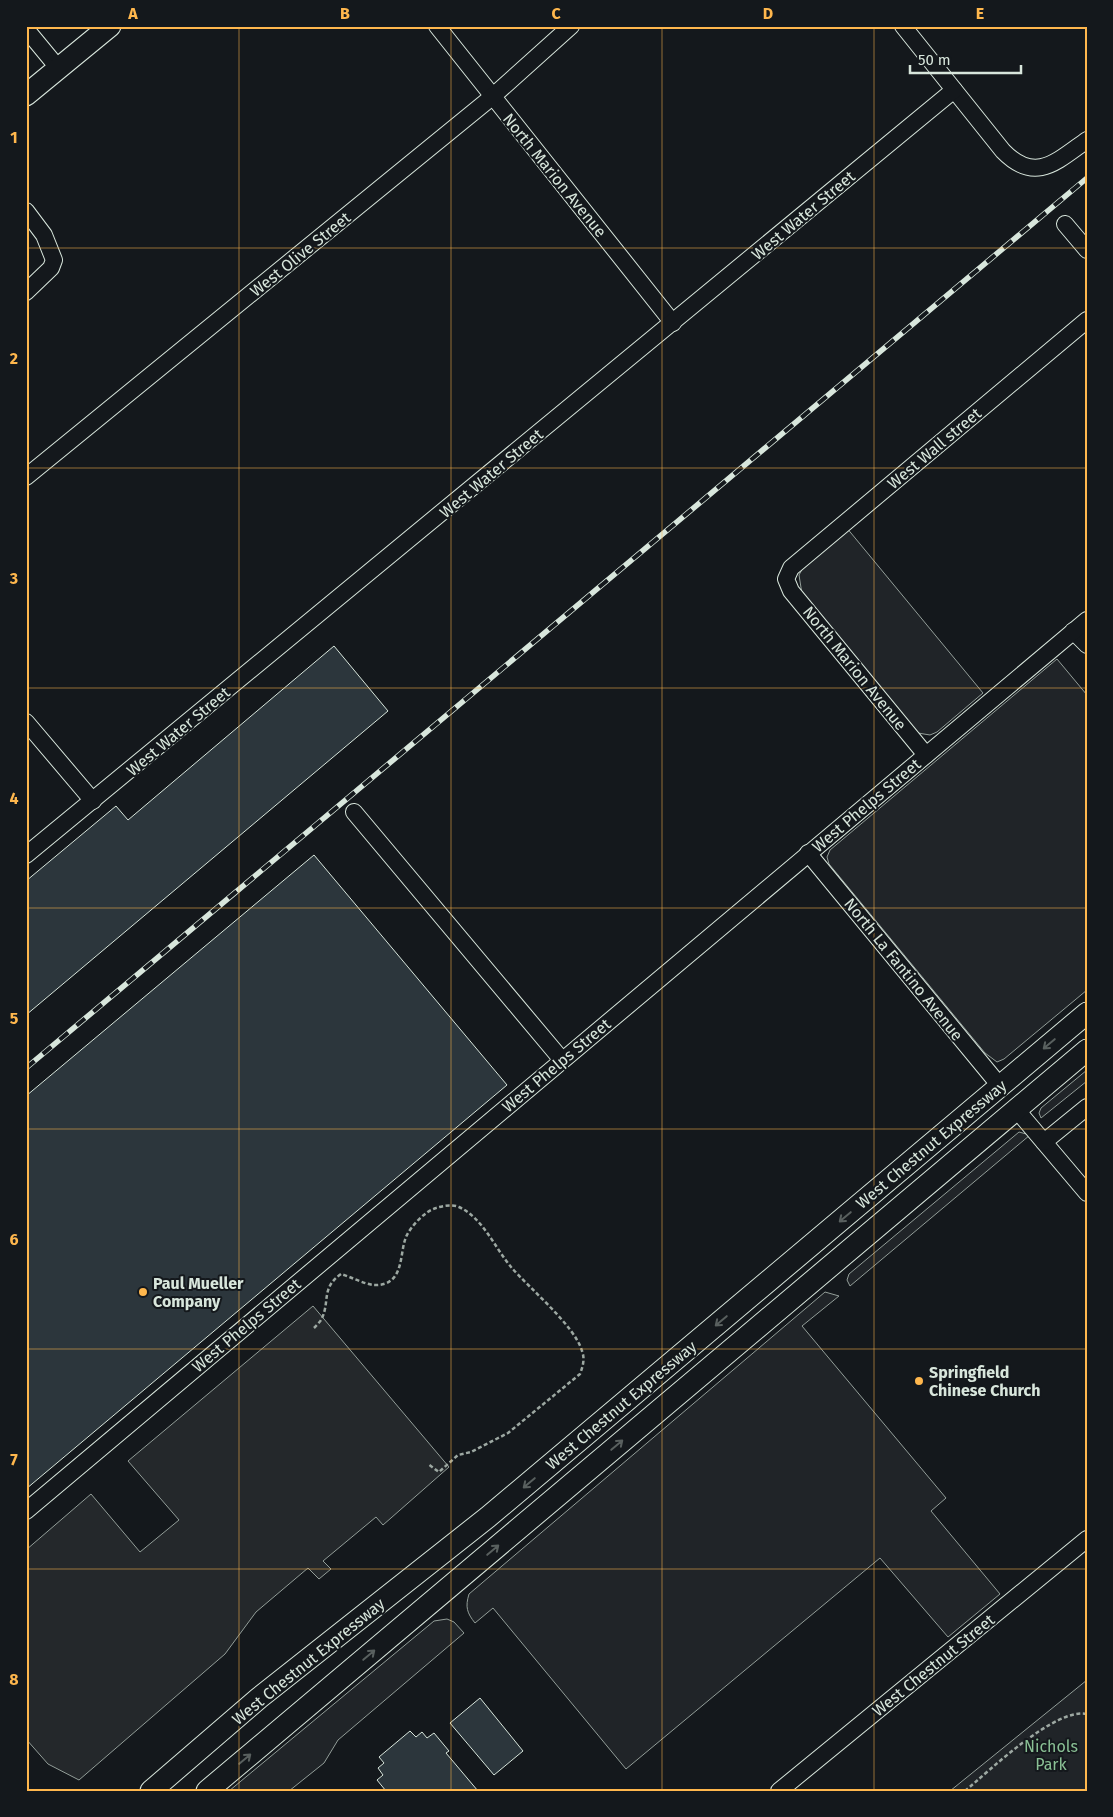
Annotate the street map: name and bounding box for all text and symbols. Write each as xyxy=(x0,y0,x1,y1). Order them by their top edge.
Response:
text: A xyxy=(127,4,138,23)
text: B xyxy=(340,4,350,23)
text: C xyxy=(551,4,561,23)
text: D xyxy=(763,4,773,23)
text: E xyxy=(976,4,984,23)
scale bar xyxy=(910,42,1022,74)
text: 50 m xyxy=(918,51,951,69)
street label: North Marion Avenue xyxy=(499,110,610,241)
text: 1 xyxy=(10,128,18,147)
street label: West Water Street xyxy=(748,167,859,264)
street label: West Olive Street xyxy=(246,208,355,301)
text: 2 xyxy=(10,349,18,368)
street label: West Wall street xyxy=(884,404,985,493)
street label: West Water Street xyxy=(436,425,547,522)
text: 3 xyxy=(9,569,18,588)
street label: North Marion Avenue xyxy=(799,603,910,734)
street label: West Water Street xyxy=(123,683,234,780)
street label: West Phelps Street xyxy=(808,754,925,856)
text: 4 xyxy=(9,789,19,808)
street label: North La Fantino Avenue xyxy=(840,894,967,1044)
text: 5 xyxy=(10,1009,19,1028)
street label: West Phelps Street xyxy=(498,1014,615,1116)
one-way arrow xyxy=(1043,1039,1056,1050)
street label: West Chestnut Expressway xyxy=(852,1076,1011,1213)
one-way arrow xyxy=(839,1211,852,1222)
text: 6 xyxy=(9,1230,19,1249)
place label: Paul Mueller Company xyxy=(153,1274,244,1311)
street label: West Phelps Street xyxy=(188,1274,305,1376)
marker: Paul Mueller Company xyxy=(137,1286,149,1298)
one-way arrow xyxy=(714,1316,727,1327)
street label: West Chestnut Expressway xyxy=(542,1337,701,1474)
place label: Springfield Chinese Church xyxy=(929,1363,1040,1400)
marker: Springfield Chinese Church xyxy=(913,1375,925,1387)
one-way arrow xyxy=(611,1440,624,1451)
text: 7 xyxy=(10,1450,18,1469)
one-way arrow xyxy=(523,1477,536,1488)
one-way arrow xyxy=(487,1544,500,1556)
street label: West Chestnut Expressway xyxy=(228,1594,388,1729)
street label: West Chestnut Street xyxy=(868,1610,998,1720)
one-way arrow xyxy=(362,1649,375,1660)
text: 8 xyxy=(9,1670,19,1689)
park label: Nichols Park xyxy=(1024,1737,1078,1774)
one-way arrow xyxy=(238,1754,251,1765)

